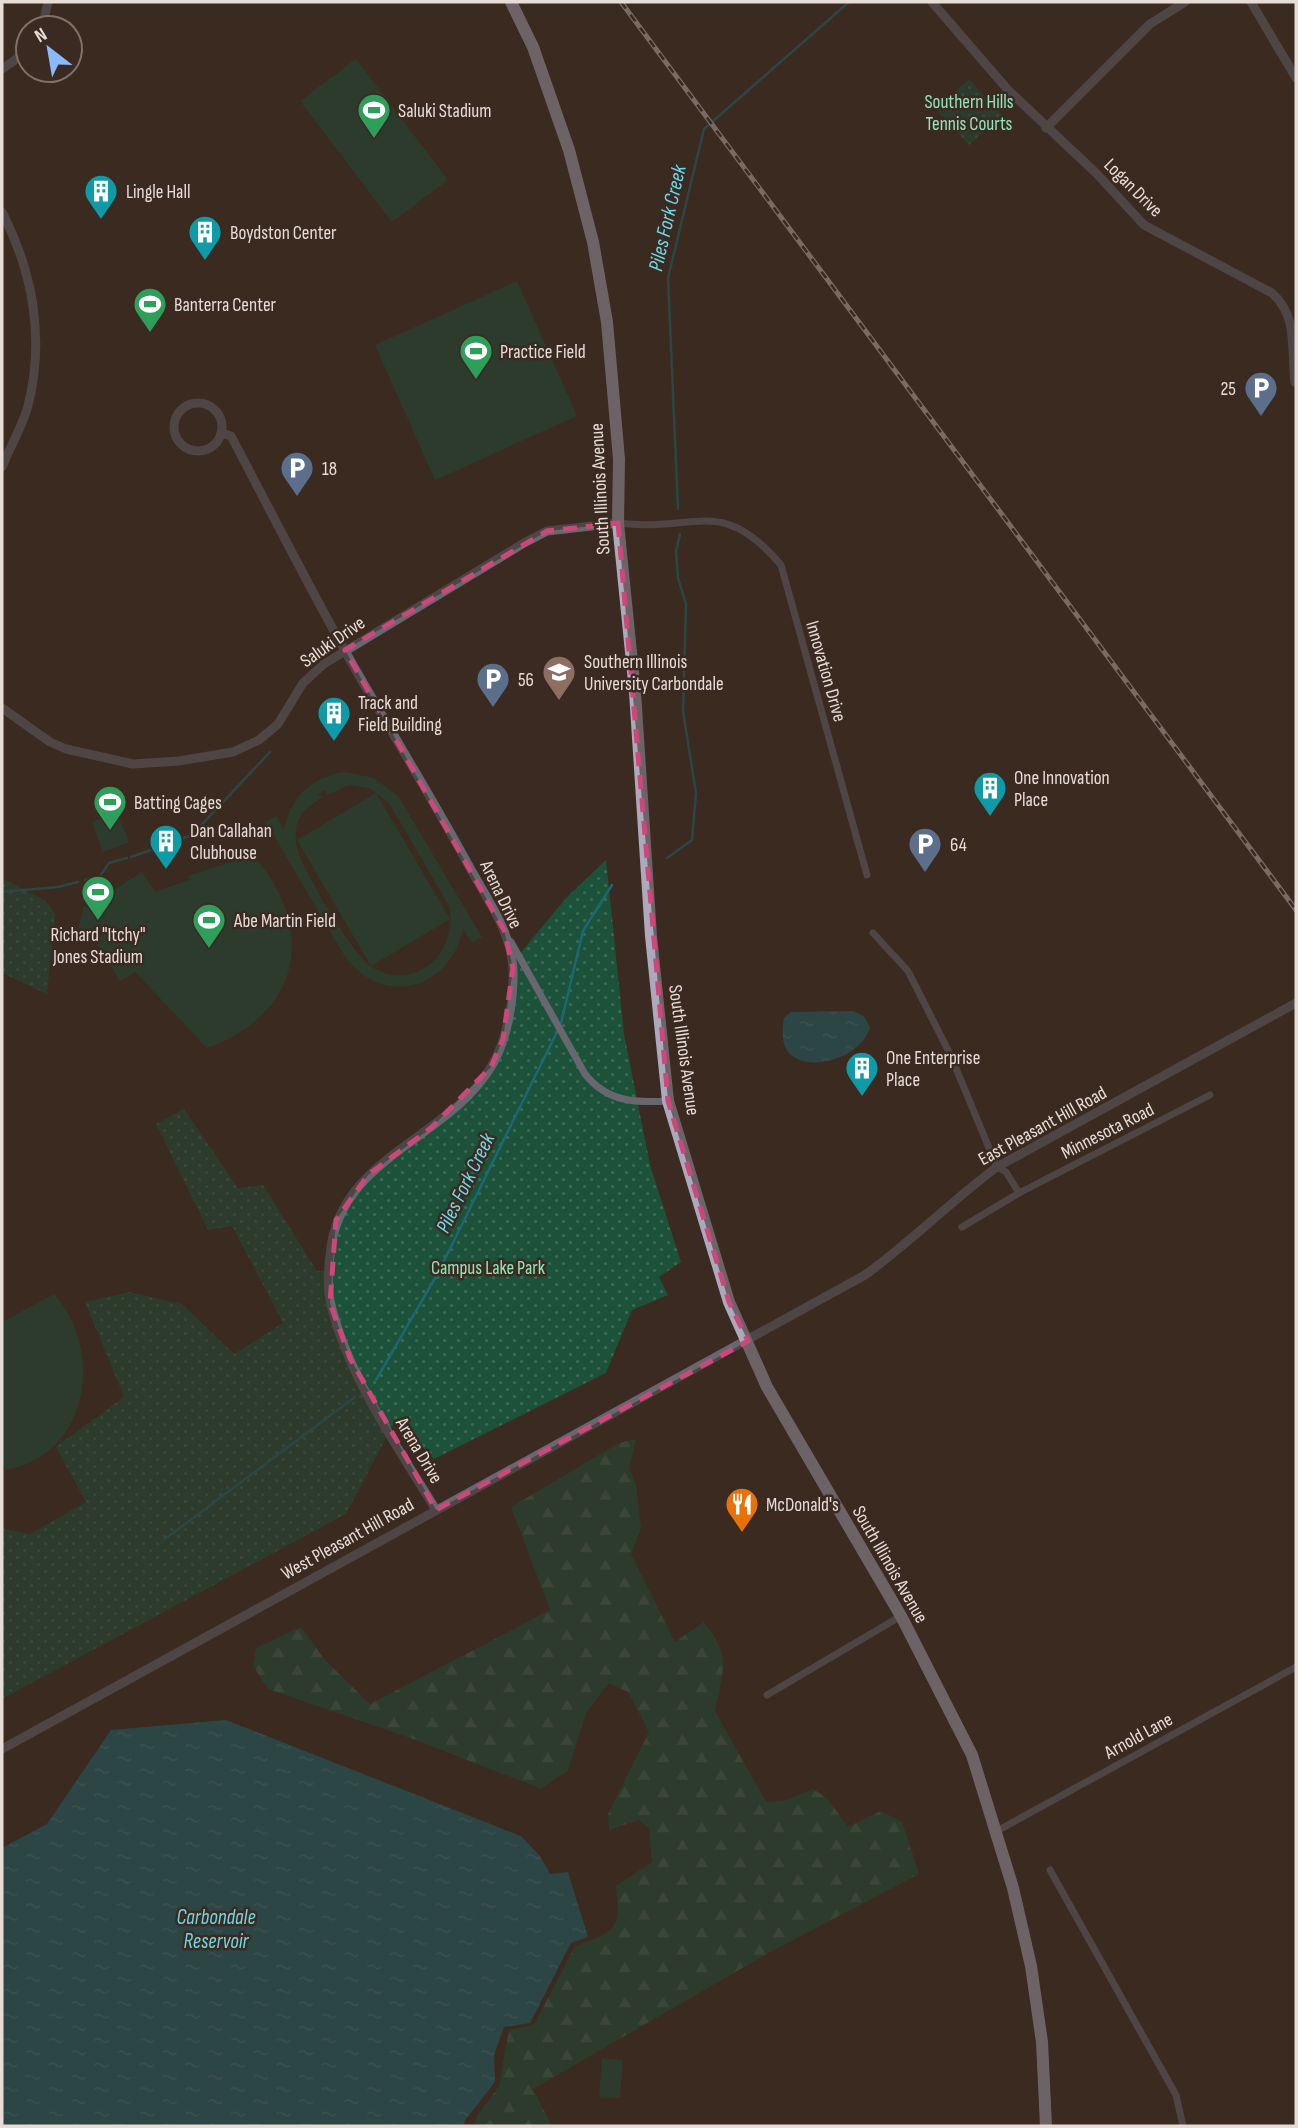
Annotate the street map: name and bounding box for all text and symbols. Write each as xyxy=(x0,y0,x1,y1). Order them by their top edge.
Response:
north arrow xyxy=(14,14,84,84)
text: N xyxy=(31,23,51,48)
sports icon: Saluki Stadium xyxy=(355,91,393,140)
park label: Southern Hills Tennis Courts xyxy=(924,91,1014,136)
place label: Saluki Stadium xyxy=(398,100,491,123)
street label: Logan Drive xyxy=(1099,154,1167,222)
water label: Piles Fork Creek xyxy=(643,162,692,274)
building icon: Lingle Hall xyxy=(82,172,120,221)
place label: Lingle Hall xyxy=(126,181,191,204)
building icon: Boydston Center xyxy=(186,213,224,262)
place label: Boydston Center xyxy=(230,222,337,245)
sports icon: Banterra Center xyxy=(131,285,169,334)
place label: Banterra Center xyxy=(174,294,277,317)
sports icon: Practice Field xyxy=(457,332,495,381)
place label: Practice Field xyxy=(500,341,586,364)
parking icon: 25 xyxy=(1242,369,1280,418)
place label: 25 xyxy=(1221,378,1236,401)
street label: South Illinois Avenue xyxy=(586,423,615,555)
parking icon: 18 xyxy=(278,449,316,498)
place label: 18 xyxy=(322,458,337,481)
street label: Saluki Drive xyxy=(296,612,370,673)
street label: Innovation Drive xyxy=(800,618,851,724)
place label: Southern Illinois University Carbondale xyxy=(584,651,724,696)
school or university icon: Southern Illinois University Carbondale xyxy=(540,653,578,702)
parking icon: 56 xyxy=(474,660,512,709)
place label: 56 xyxy=(518,669,534,692)
place label: Track and Field Building xyxy=(358,692,442,737)
building icon: Track and Field Building xyxy=(315,694,353,743)
place label: One Innovation Place xyxy=(1014,767,1110,812)
building icon: One Innovation Place xyxy=(971,769,1009,818)
sports icon: Batting Cages xyxy=(91,783,129,832)
place label: Batting Cages xyxy=(134,792,222,815)
place label: Dan Callahan Clubhouse xyxy=(190,820,272,865)
building icon: Dan Callahan Clubhouse xyxy=(147,822,185,871)
parking icon: 64 xyxy=(906,825,944,874)
place label: 64 xyxy=(950,834,967,857)
street label: Arena Drive xyxy=(474,856,527,932)
sports icon: Richard "Itchy" Jones Stadium xyxy=(79,873,117,922)
sports icon: Abe Martin Field xyxy=(190,901,228,950)
place label: Abe Martin Field xyxy=(233,910,336,933)
place label: Richard "Itchy" Jones Stadium xyxy=(50,924,146,969)
street label: South Illinois Avenue xyxy=(663,983,704,1117)
place label: One Enterprise Place xyxy=(886,1047,980,1092)
building icon: One Enterprise Place xyxy=(843,1049,881,1098)
street label: East Pleasant Hill Road xyxy=(975,1082,1111,1171)
street label: Minnesota Road xyxy=(1057,1098,1158,1165)
water label: Piles Fork Creek xyxy=(431,1128,501,1237)
park label: Campus Lake Park xyxy=(431,1257,546,1280)
street label: Arena Drive xyxy=(390,1413,447,1488)
restaurant icon: McDonald's xyxy=(723,1485,761,1534)
street label: West Pleasant Hill Road xyxy=(277,1493,418,1585)
place label: McDonald's xyxy=(766,1494,839,1517)
street label: South Illinois Avenue xyxy=(847,1502,933,1627)
street label: Arnold Lane xyxy=(1100,1708,1177,1765)
water label: Carbondale Reservoir xyxy=(176,1905,256,1954)

